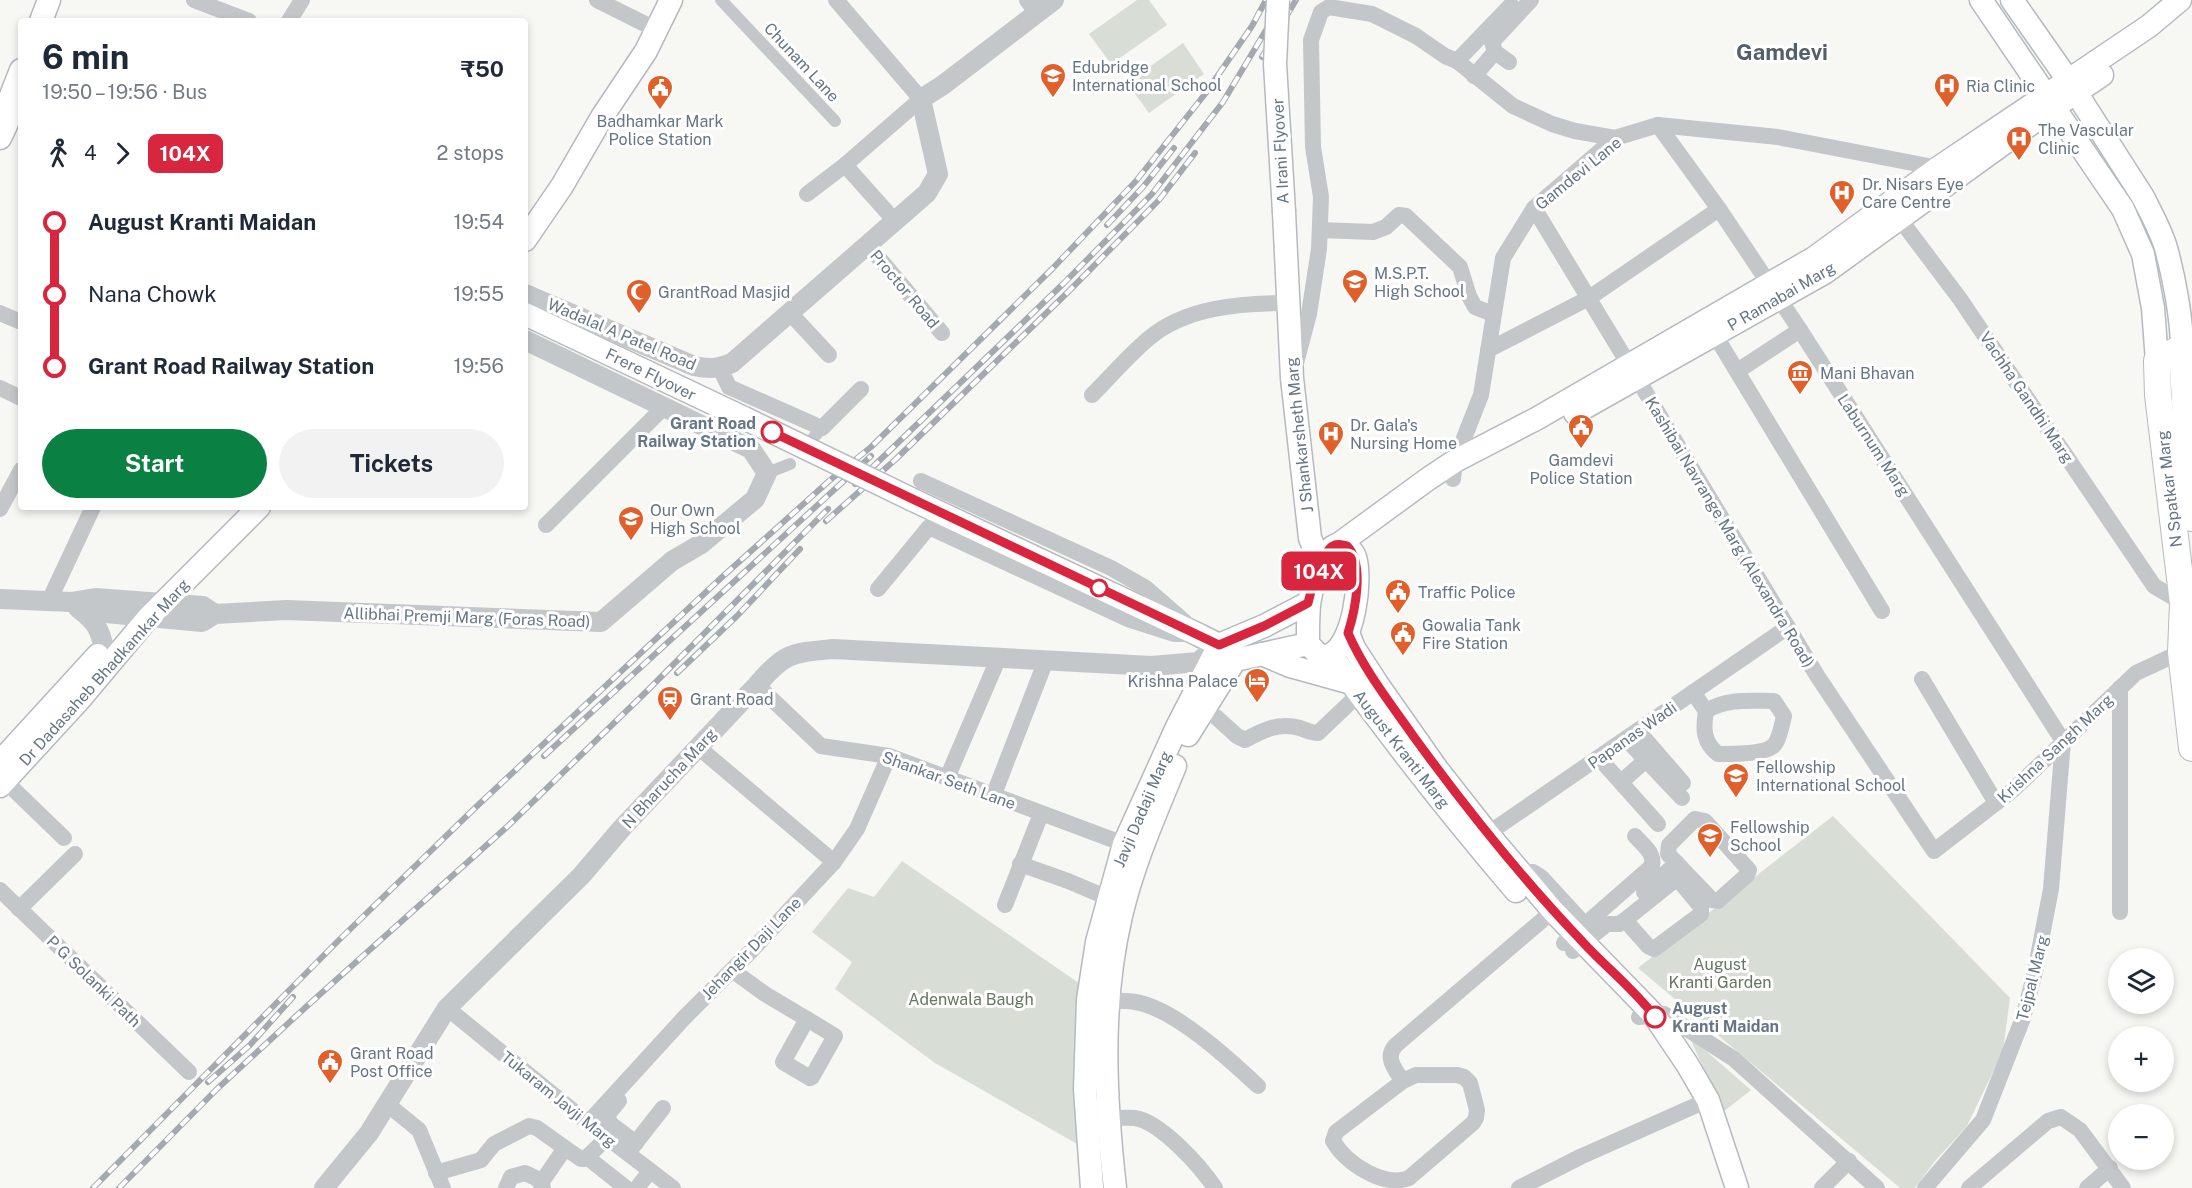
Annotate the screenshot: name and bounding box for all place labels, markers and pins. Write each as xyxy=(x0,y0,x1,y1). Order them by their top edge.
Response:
place label: Edubridge International School xyxy=(1072,58,1222,95)
school or university icon: Edubridge International School xyxy=(1038,61,1068,99)
hospital icon: Ria Clinic xyxy=(1932,71,1962,109)
public building icon: Badhamkar Mark Police Station xyxy=(645,73,675,111)
place label: Ria Clinic xyxy=(1966,77,2035,96)
place label: Badhamkar Mark Police Station xyxy=(596,112,724,149)
place label: The Vascular Clinic xyxy=(2038,121,2134,158)
hospital icon: The Vascular Clinic xyxy=(2004,124,2034,162)
place label: Dr. Nisars Eye Care Centre xyxy=(1862,175,1964,212)
hospital icon: Dr. Nisars Eye Care Centre xyxy=(1827,178,1857,216)
place label: M.S.P.T. High School xyxy=(1374,264,1465,301)
school or university icon: M.S.P.T. High School xyxy=(1340,267,1370,305)
mosque icon: GrantRoad Masjid xyxy=(624,277,654,315)
place label: GrantRoad Masjid xyxy=(658,283,790,302)
museum icon: Mani Bhavan xyxy=(1785,358,1815,396)
place label: Mani Bhavan xyxy=(1820,364,1915,383)
public building icon: Gamdevi Police Station xyxy=(1566,412,1596,450)
place label: Grant Road Railway Station xyxy=(637,414,756,451)
place label: Dr. Gala's Nursing Home xyxy=(1350,416,1457,453)
hospital icon: Dr. Gala's Nursing Home xyxy=(1316,419,1346,457)
marker: Grant Road Railway Station xyxy=(761,421,783,443)
place label: Gamdevi Police Station xyxy=(1530,451,1632,488)
place label: Our Own High School xyxy=(650,501,741,538)
school or university icon: Our Own High School xyxy=(616,504,646,542)
public building icon: Traffic Police xyxy=(1383,577,1413,615)
unlabelled marker xyxy=(1090,579,1108,597)
place label: Traffic Police xyxy=(1418,583,1516,602)
place label: Gowalia Tank Fire Station xyxy=(1422,616,1521,653)
public building icon: Gowalia Tank Fire Station xyxy=(1388,619,1418,657)
hotel icon: Krishna Palace xyxy=(1242,666,1272,704)
place label: Krishna Palace xyxy=(1127,672,1238,691)
station icon: Grant Road xyxy=(655,684,685,722)
place label: Grant Road xyxy=(690,690,773,709)
place label: Fellowship International School xyxy=(1756,758,1906,795)
school or university icon: Fellowship International School xyxy=(1721,761,1751,799)
place label: Fellowship School xyxy=(1730,818,1810,855)
school or university icon: Fellowship School xyxy=(1695,821,1725,859)
place label: August Kranti Maidan xyxy=(1672,999,1779,1036)
marker: August Kranti Maidan xyxy=(1644,1006,1666,1028)
place label: Grant Road Post Office xyxy=(350,1044,433,1081)
public building icon: Grant Road Post Office xyxy=(315,1047,345,1085)

